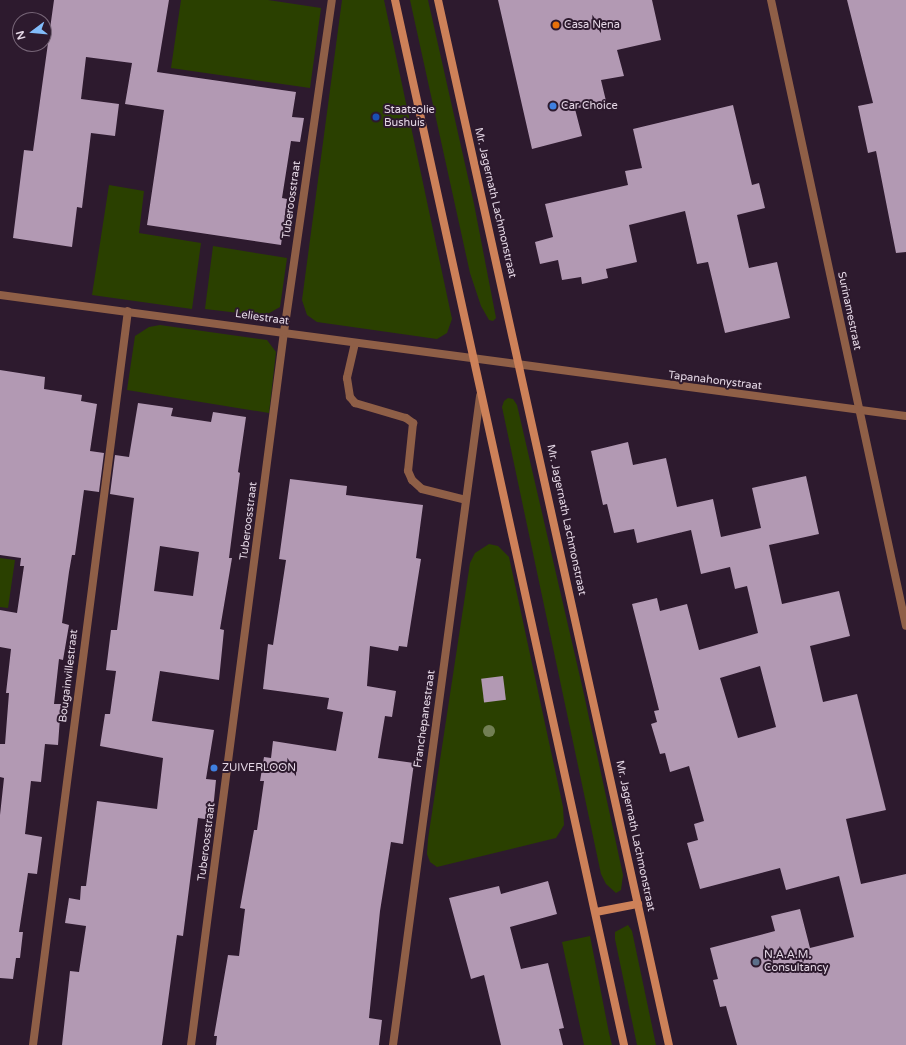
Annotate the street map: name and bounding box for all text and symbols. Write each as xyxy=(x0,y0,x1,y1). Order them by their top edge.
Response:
north arrow xyxy=(12,12,52,52)
place label: Casa Nena xyxy=(564,18,620,32)
marker: Casa Nena xyxy=(551,20,561,30)
text: N xyxy=(13,29,28,41)
place label: Car Choice xyxy=(561,99,618,113)
marker: Car Choice xyxy=(548,101,558,111)
place label: Staatsolie Bushuis xyxy=(384,104,435,130)
marker: Staatsolie Bushuis xyxy=(371,112,381,122)
street label: Mr. Jagernath Lachmonstraat xyxy=(471,127,519,279)
street label: Tuberoosstraat xyxy=(280,160,304,240)
street label: Surinamestraat xyxy=(834,271,864,351)
street label: Leliestraat xyxy=(234,308,290,328)
street label: Tapanahonystraat xyxy=(668,369,762,393)
street label: Mr. Jagernath Lachmonstraat xyxy=(544,443,588,597)
street label: Tuberoosstraat xyxy=(238,481,260,561)
street label: Bougainvillestraat xyxy=(57,629,81,723)
street label: Franchepanestraat xyxy=(412,669,438,769)
street label: Mr. Jagernath Lachmonstraat xyxy=(613,759,657,913)
place label: ZUIVERLOON xyxy=(222,761,296,775)
marker: ZUIVERLOON xyxy=(209,763,219,773)
street label: Tuberoosstraat xyxy=(196,802,218,882)
place label: N.A.A.M. Consultancy xyxy=(764,949,828,975)
marker: N.A.A.M. Consultancy xyxy=(751,957,761,967)

